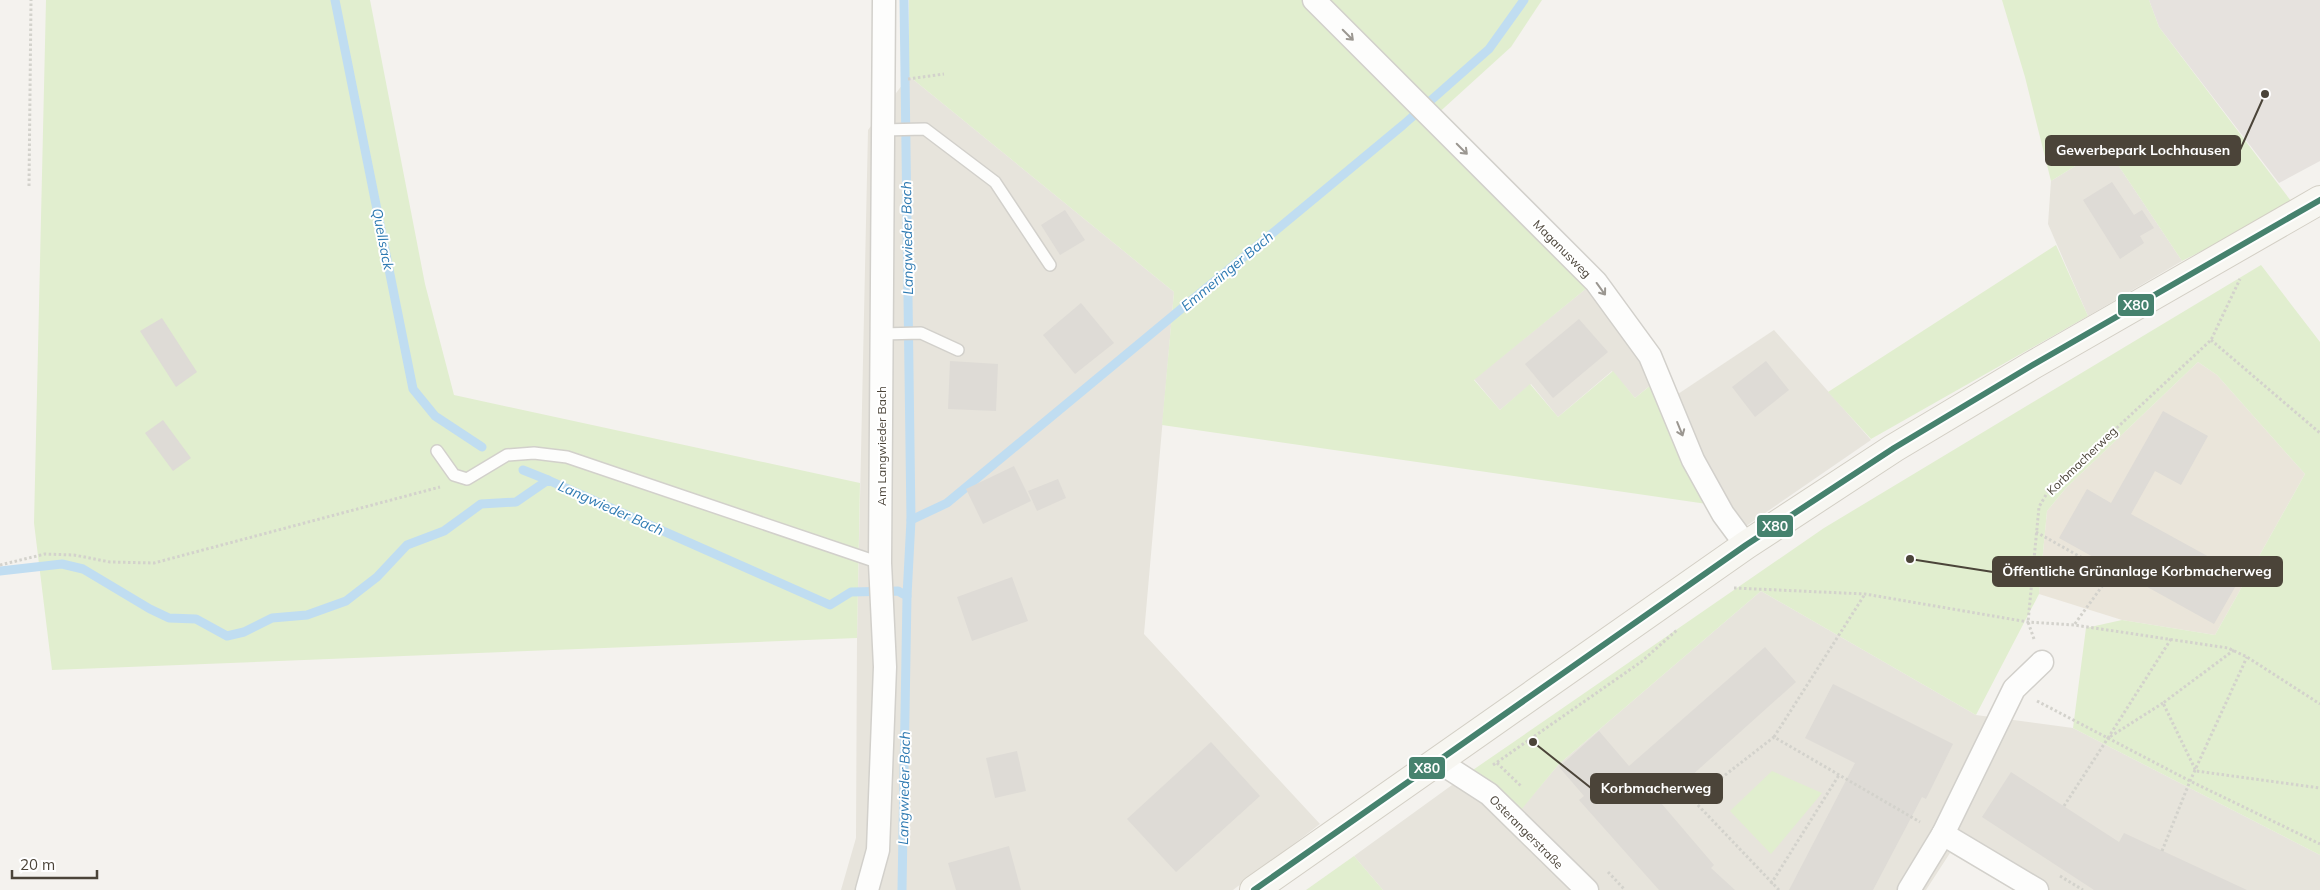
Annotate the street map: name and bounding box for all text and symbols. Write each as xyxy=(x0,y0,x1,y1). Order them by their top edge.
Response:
one-way arrow xyxy=(1342,29,1354,41)
callout: Gewerbepark Lochhausen xyxy=(2046,136,2240,165)
text: Gewerbepark Lochhausen xyxy=(2056,141,2230,159)
one-way arrow xyxy=(1455,143,1468,155)
water label: Langwieder Bach xyxy=(897,181,917,295)
water label: Quellsack xyxy=(368,207,398,272)
street label: Maganusweg xyxy=(1530,217,1594,281)
water label: Emmeringer Bach xyxy=(1177,227,1277,315)
one-way arrow xyxy=(1596,282,1606,296)
line badge: X80 xyxy=(2117,293,2155,317)
text: X80 xyxy=(2122,296,2149,314)
street label: Am Langwieder Bach xyxy=(874,386,889,506)
one-way arrow xyxy=(1676,421,1686,436)
street label: Korbmacherweg xyxy=(2043,423,2120,498)
water label: Langwieder Bach xyxy=(555,477,667,539)
line badge: X80 xyxy=(1756,514,1794,538)
text: X80 xyxy=(1761,517,1788,535)
callout: Öffentliche Grünanlage Korbmacherweg xyxy=(1993,557,2282,586)
text: Öffentliche Grünanlage Korbmacherweg xyxy=(2002,562,2272,580)
water label: Langwieder Bach xyxy=(894,731,914,845)
line badge: X80 xyxy=(1408,756,1446,780)
text: X80 xyxy=(1413,759,1440,777)
callout: Korbmacherweg xyxy=(1591,774,1722,803)
text: Korbmacherweg xyxy=(1601,779,1711,797)
street label: Osterangerstraße xyxy=(1486,792,1566,872)
scale bar xyxy=(12,848,98,880)
text: 20 m xyxy=(20,855,55,874)

